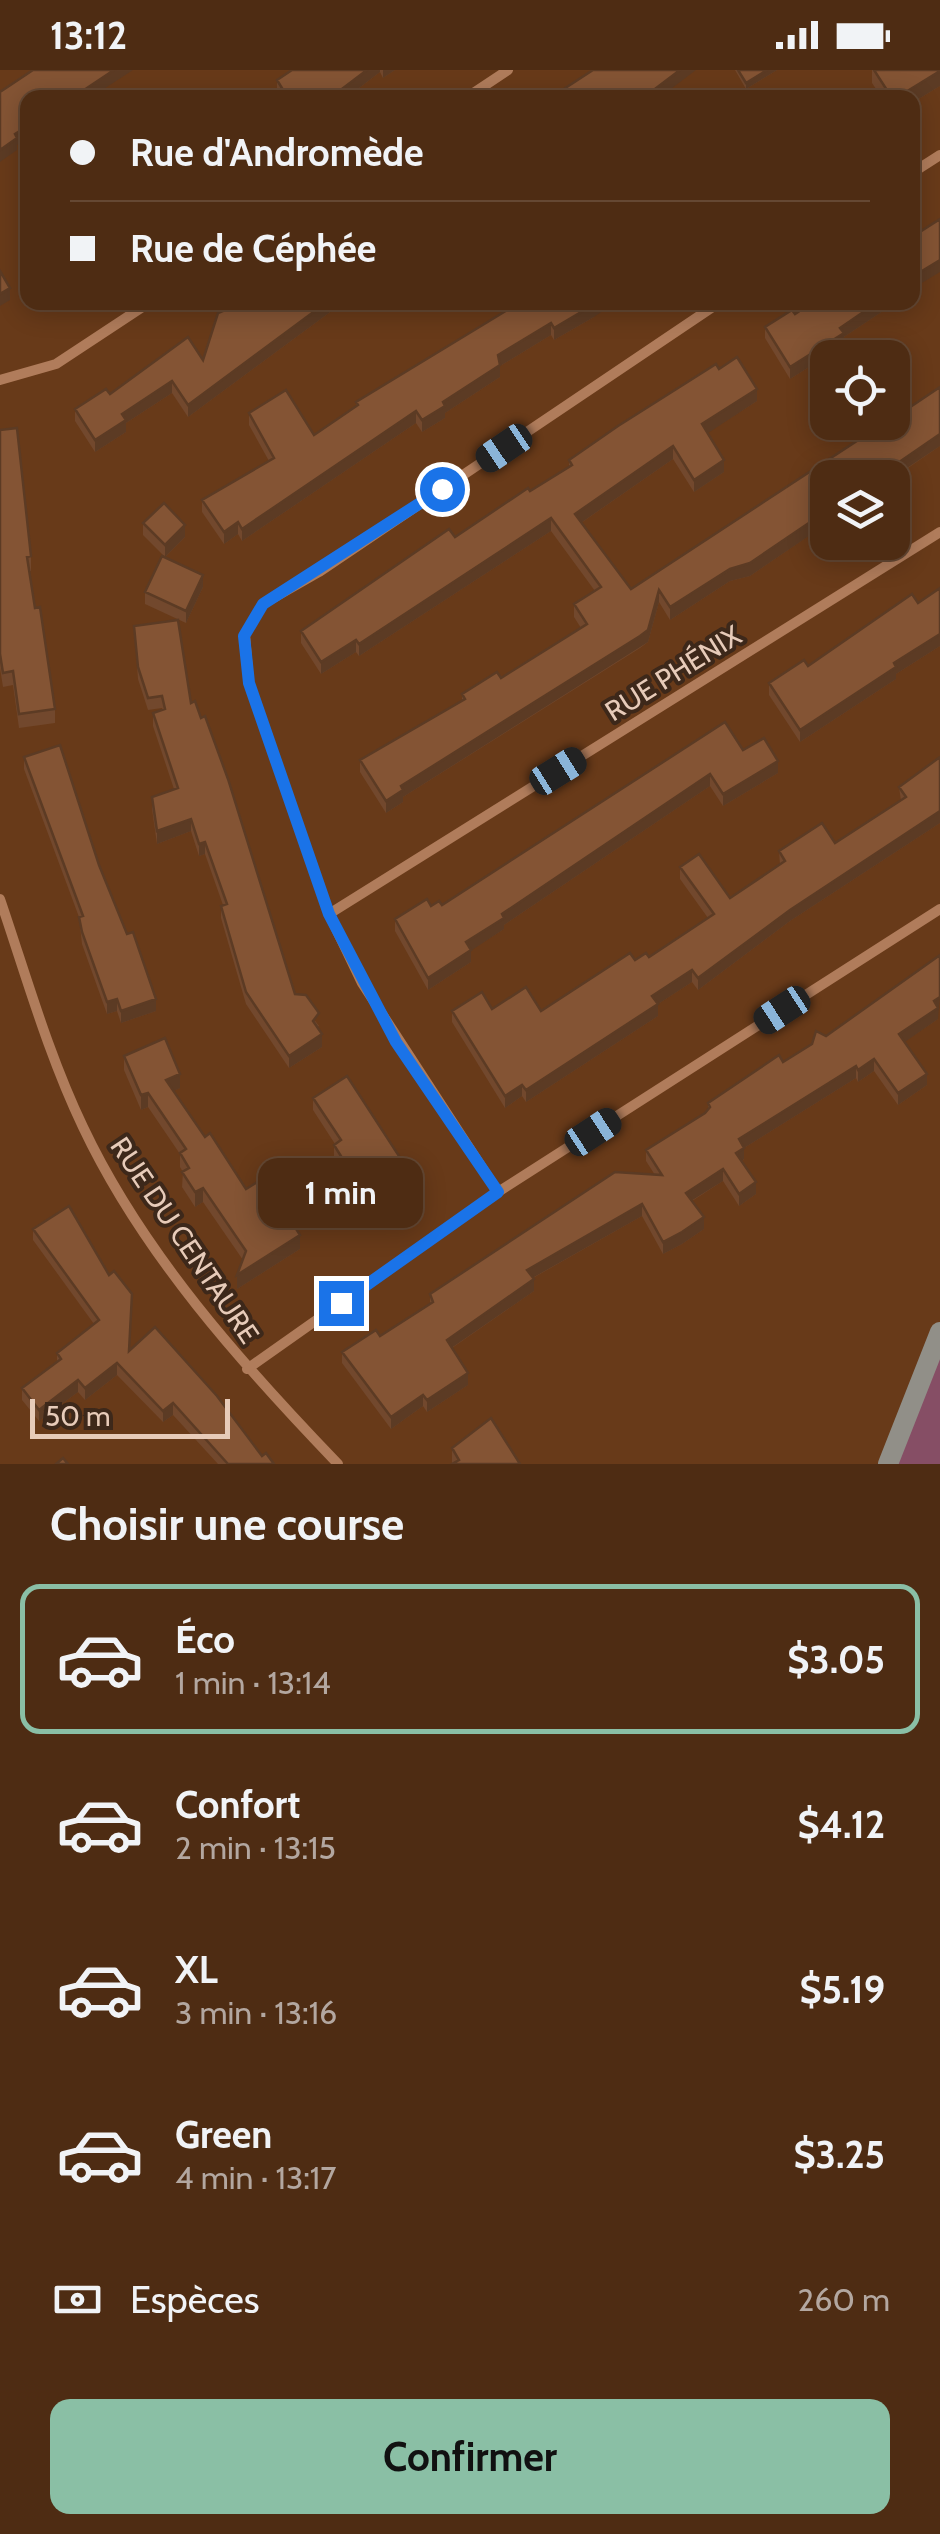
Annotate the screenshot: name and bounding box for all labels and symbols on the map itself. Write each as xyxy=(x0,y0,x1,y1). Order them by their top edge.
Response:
car xyxy=(471,419,537,477)
route start xyxy=(420,467,465,512)
street label: RUE PHÉNIX xyxy=(599,618,748,728)
car xyxy=(525,742,591,800)
car xyxy=(749,981,815,1039)
car xyxy=(560,1103,626,1161)
street label: RUE DU CENTAURE xyxy=(103,1130,267,1350)
callout: 1 min xyxy=(258,1158,424,1228)
route end xyxy=(319,1281,364,1326)
scale bar xyxy=(30,1394,230,1438)

